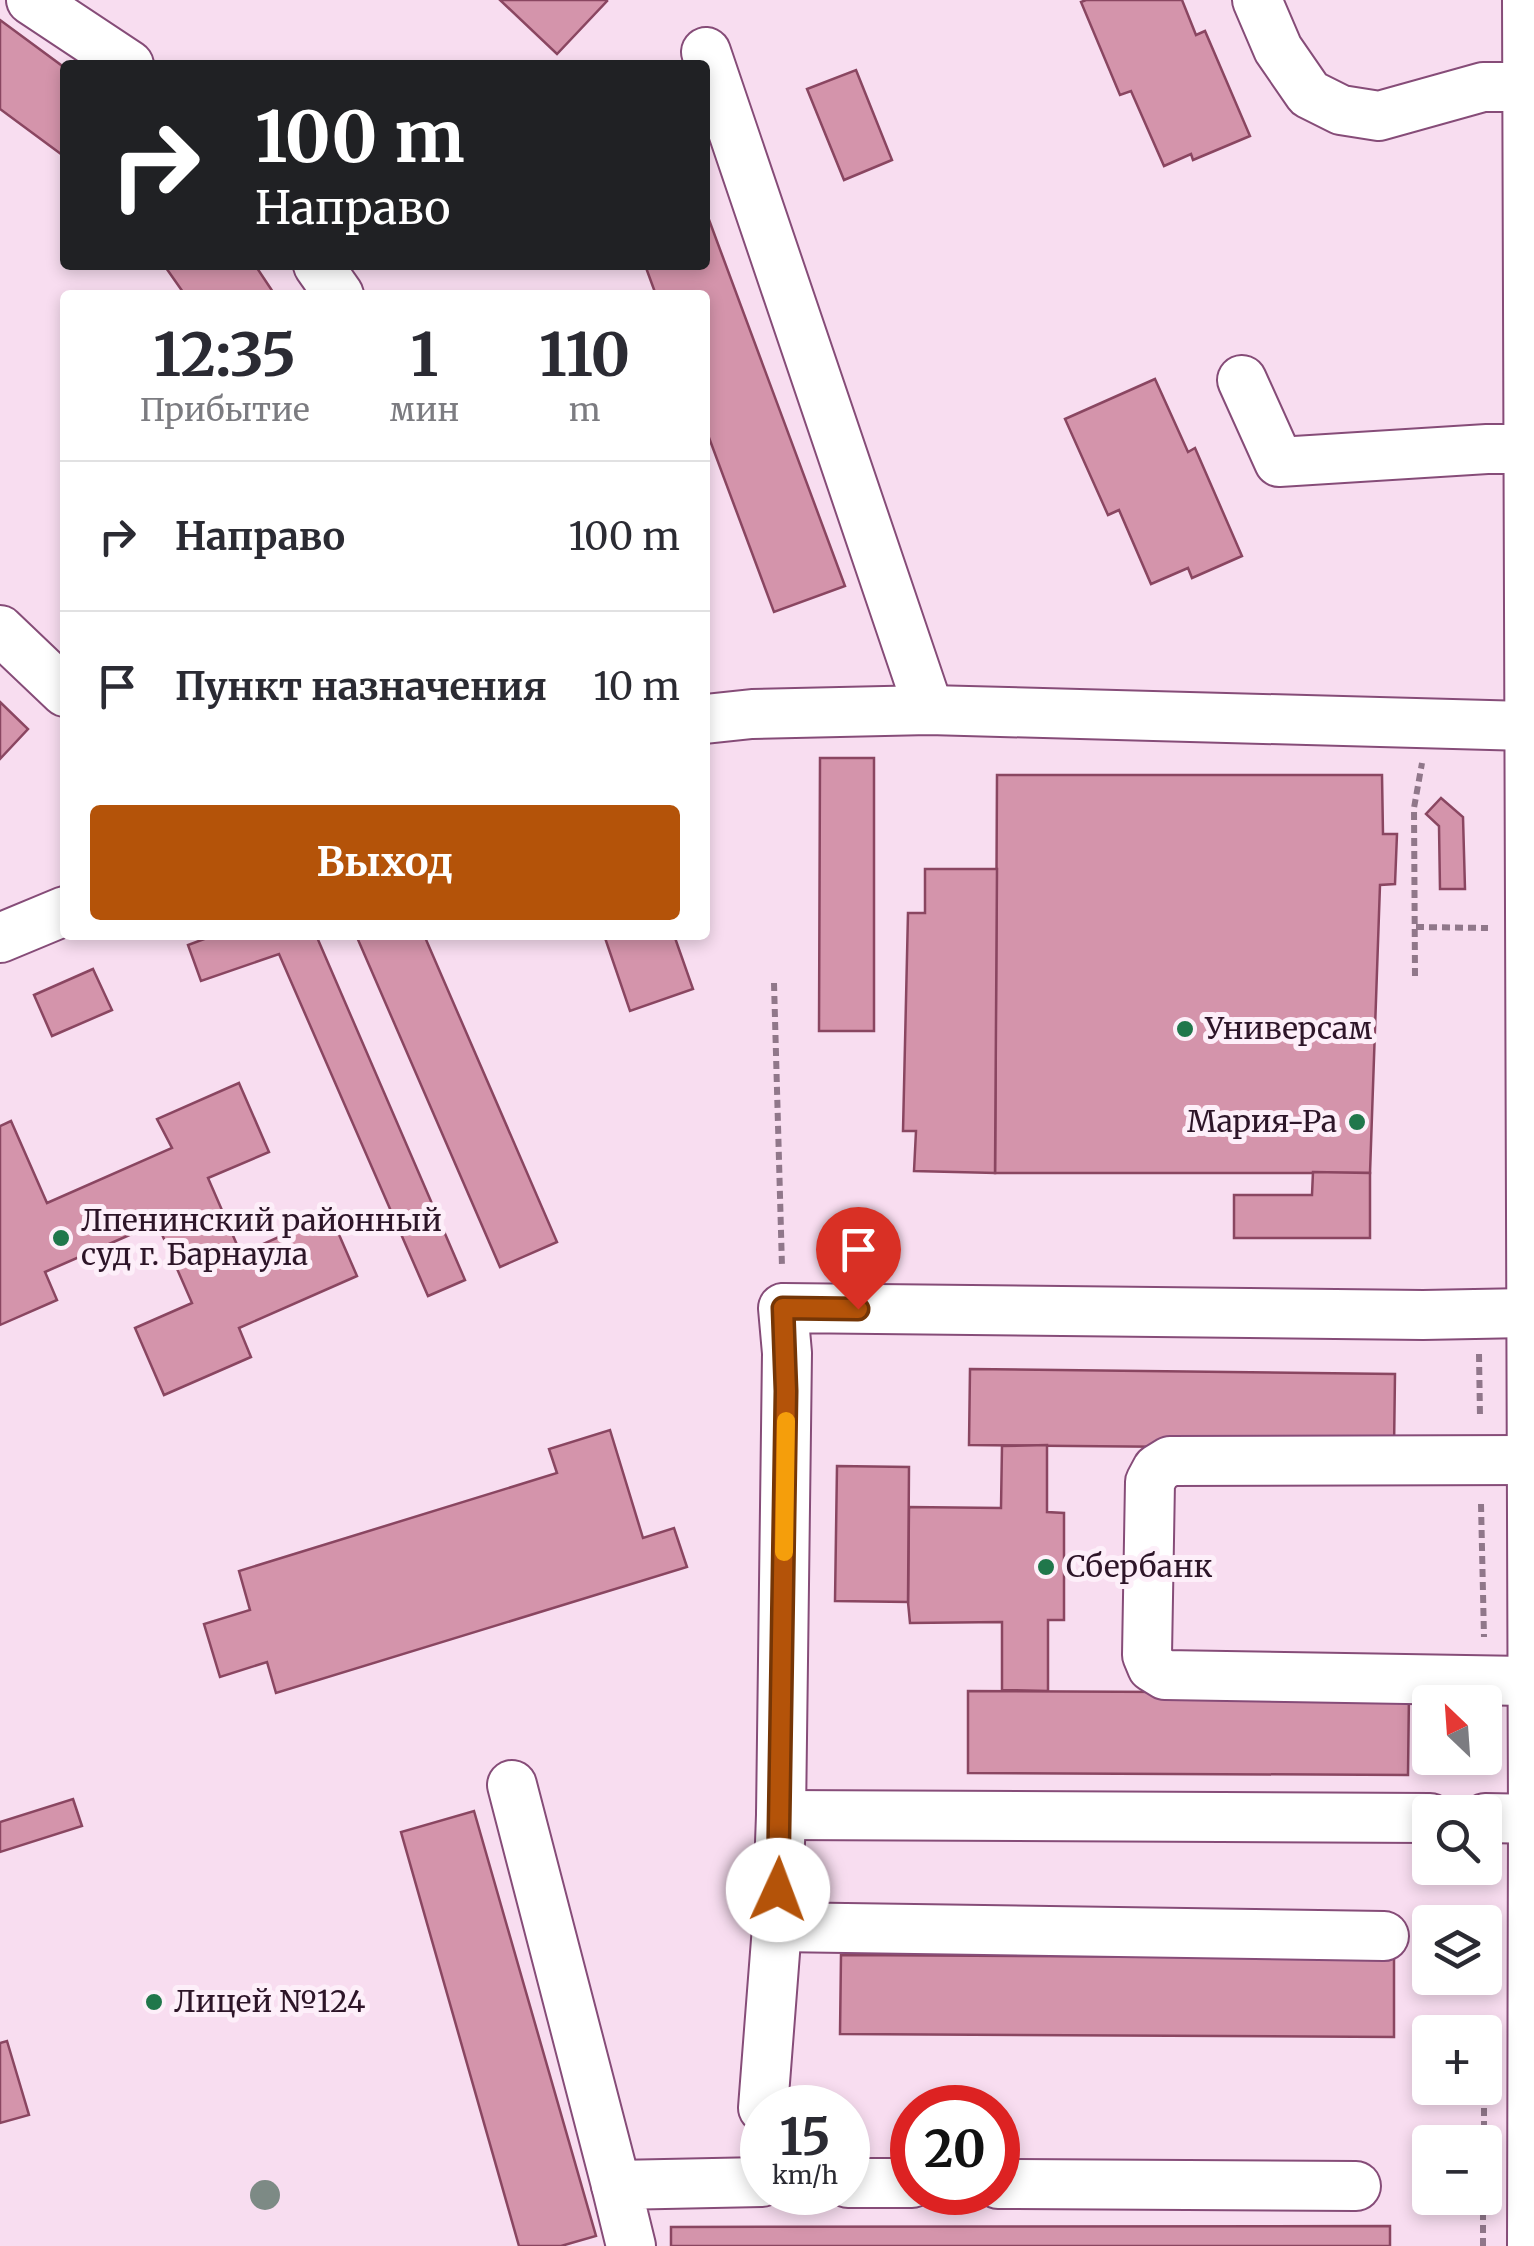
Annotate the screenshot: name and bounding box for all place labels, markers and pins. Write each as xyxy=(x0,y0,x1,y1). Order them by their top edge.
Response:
place label: Универсам xyxy=(1204,1009,1372,1047)
marker: Универсам xyxy=(1174,1018,1196,1040)
place label: Мария-Ра xyxy=(1187,1102,1337,1140)
marker: Мария-Ра xyxy=(1346,1111,1368,1133)
place label: Лпенинский районный суд г. Барнаула xyxy=(81,1201,442,1273)
pin xyxy=(816,1207,901,1310)
marker: Лпенинский районный суд г. Барнаула xyxy=(50,1227,72,1249)
place label: Сбербанк xyxy=(1066,1547,1212,1585)
marker: Сбербанк xyxy=(1035,1556,1057,1578)
place label: Лицей №124 xyxy=(174,1982,365,2020)
marker: Лицей №124 xyxy=(143,1991,165,2013)

